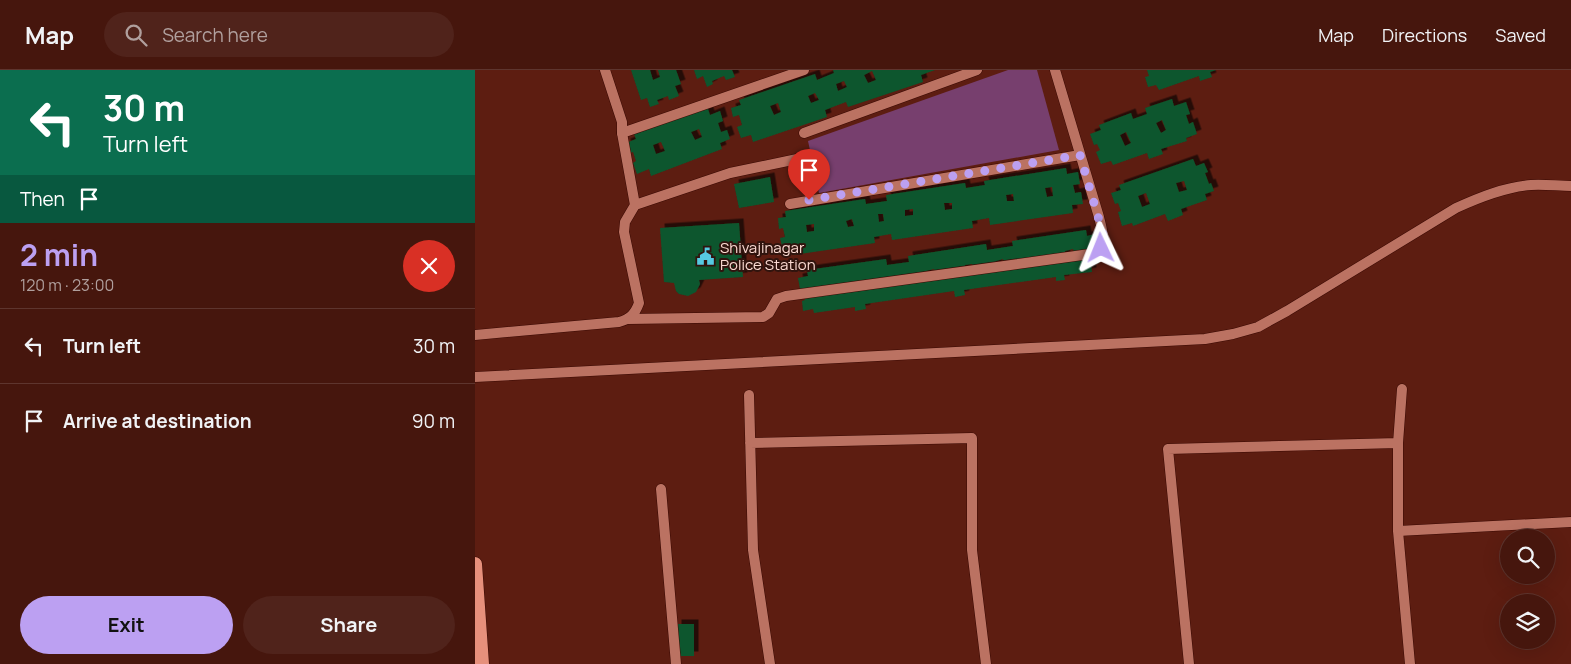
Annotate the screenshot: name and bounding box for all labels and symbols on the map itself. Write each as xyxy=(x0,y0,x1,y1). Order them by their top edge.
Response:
pin xyxy=(788,149,830,200)
position arrow xyxy=(1074,221,1126,273)
place label: Shivajinagar Police Station xyxy=(720,237,816,275)
public building icon: Shivajinagar Police Station xyxy=(696,247,716,267)

